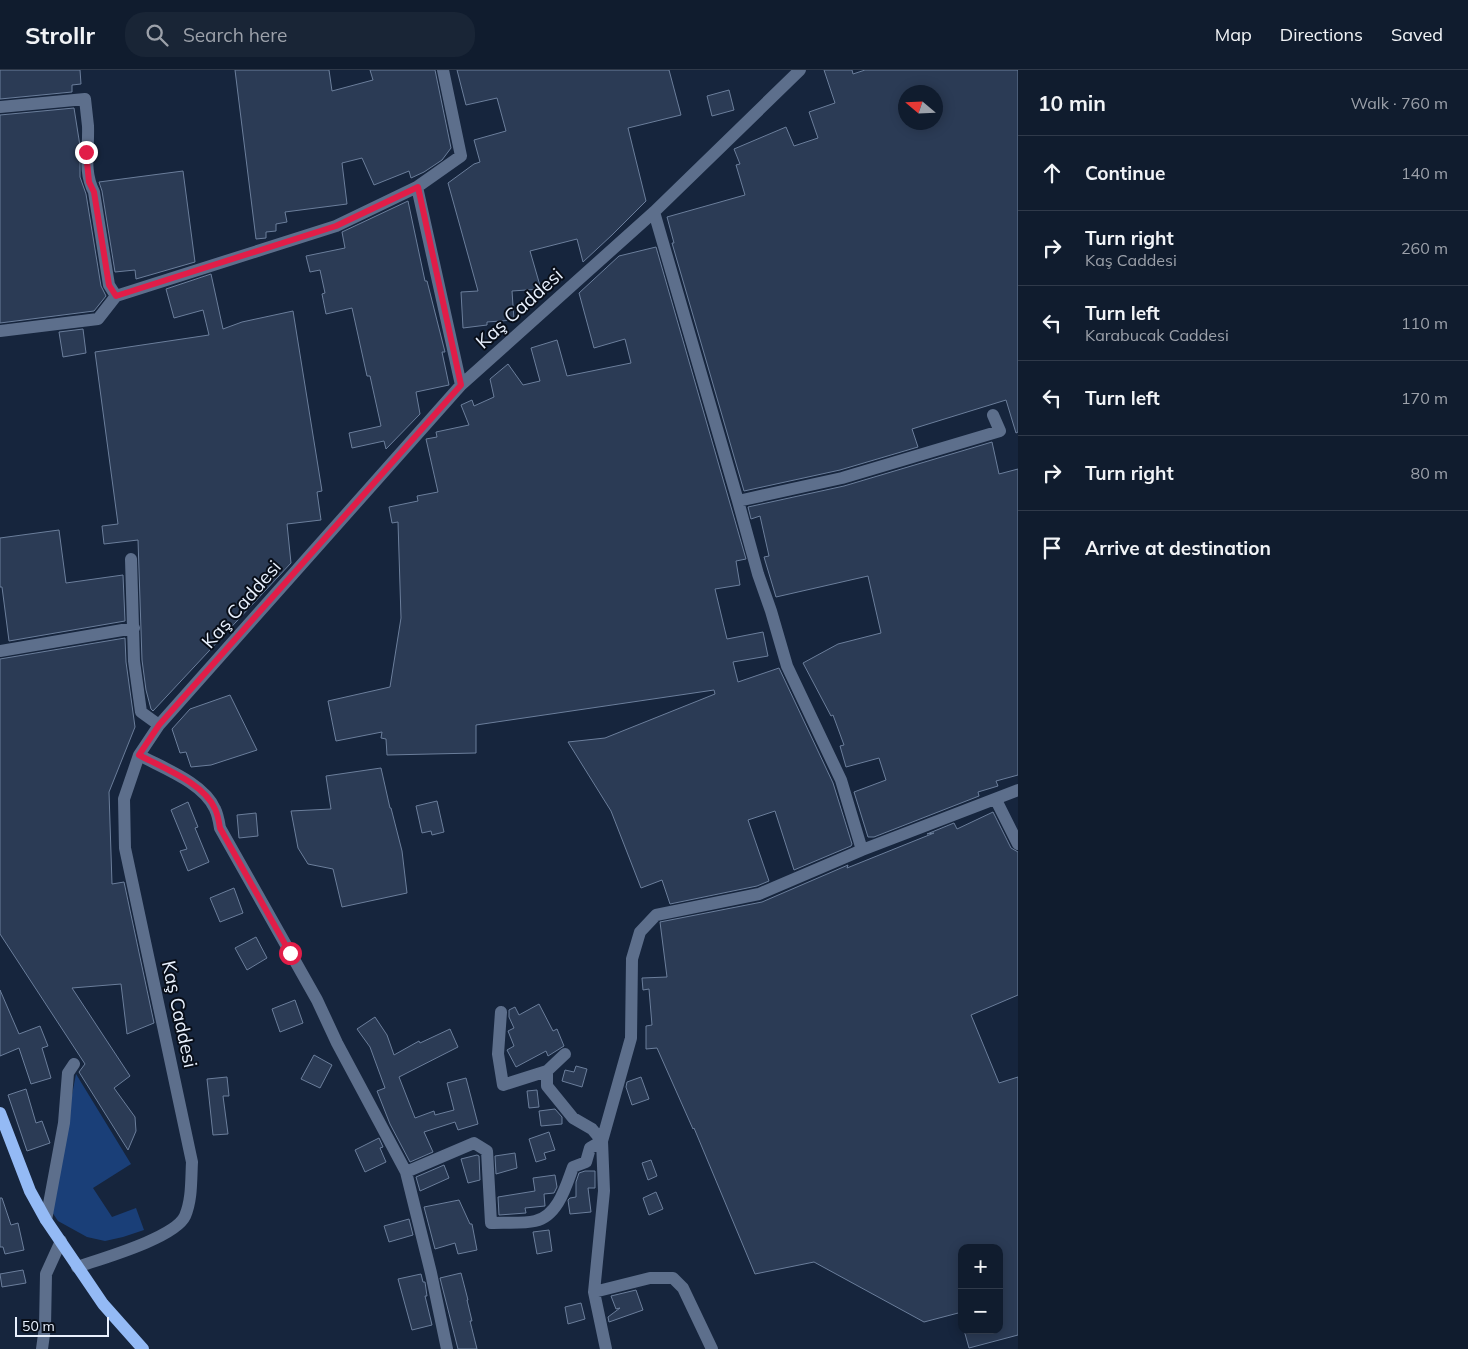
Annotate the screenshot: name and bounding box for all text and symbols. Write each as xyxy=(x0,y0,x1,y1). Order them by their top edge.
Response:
search box xyxy=(125,12,475,57)
text: Strollr xyxy=(25,20,95,50)
icon: search xyxy=(143,21,171,49)
text: Search here xyxy=(183,23,287,47)
text: Map xyxy=(1215,23,1252,46)
text: Directions xyxy=(1280,23,1363,46)
text: Saved xyxy=(1391,23,1443,46)
north arrow xyxy=(898,85,943,130)
text: 10 min xyxy=(1038,90,1106,116)
text: Walk · 760 m xyxy=(1350,93,1448,113)
route end xyxy=(75,141,98,164)
icon: ahead xyxy=(1038,159,1066,187)
text: Continue xyxy=(1085,161,1165,185)
text: 140 m xyxy=(1401,163,1448,183)
text: Turn right xyxy=(1085,226,1174,250)
icon: right xyxy=(1038,234,1066,262)
text: 260 m xyxy=(1401,238,1448,258)
text: Kaş Caddesi xyxy=(1085,250,1177,270)
street label: Kaş Caddesi xyxy=(470,263,568,353)
text: Turn left xyxy=(1085,301,1160,325)
icon: left xyxy=(1038,309,1066,337)
text: 110 m xyxy=(1401,313,1448,333)
text: Karabucak Caddesi xyxy=(1085,325,1229,345)
icon: left xyxy=(1038,384,1066,412)
text: Turn left xyxy=(1085,386,1160,410)
text: 170 m xyxy=(1401,388,1448,408)
icon: right xyxy=(1038,459,1066,487)
text: Turn right xyxy=(1085,461,1174,485)
text: 80 m xyxy=(1411,463,1448,483)
icon: arrive xyxy=(1038,534,1066,562)
text: Arrive at destination xyxy=(1085,536,1271,560)
street label: Kaş Caddesi xyxy=(196,555,286,653)
route start xyxy=(279,942,302,965)
street label: Kaş Caddesi xyxy=(157,958,203,1070)
map controls xyxy=(958,1244,1003,1334)
button: + xyxy=(958,1244,1003,1289)
button: − xyxy=(958,1289,1003,1334)
scale bar xyxy=(15,1314,109,1337)
text: 50 m xyxy=(22,1317,55,1335)

